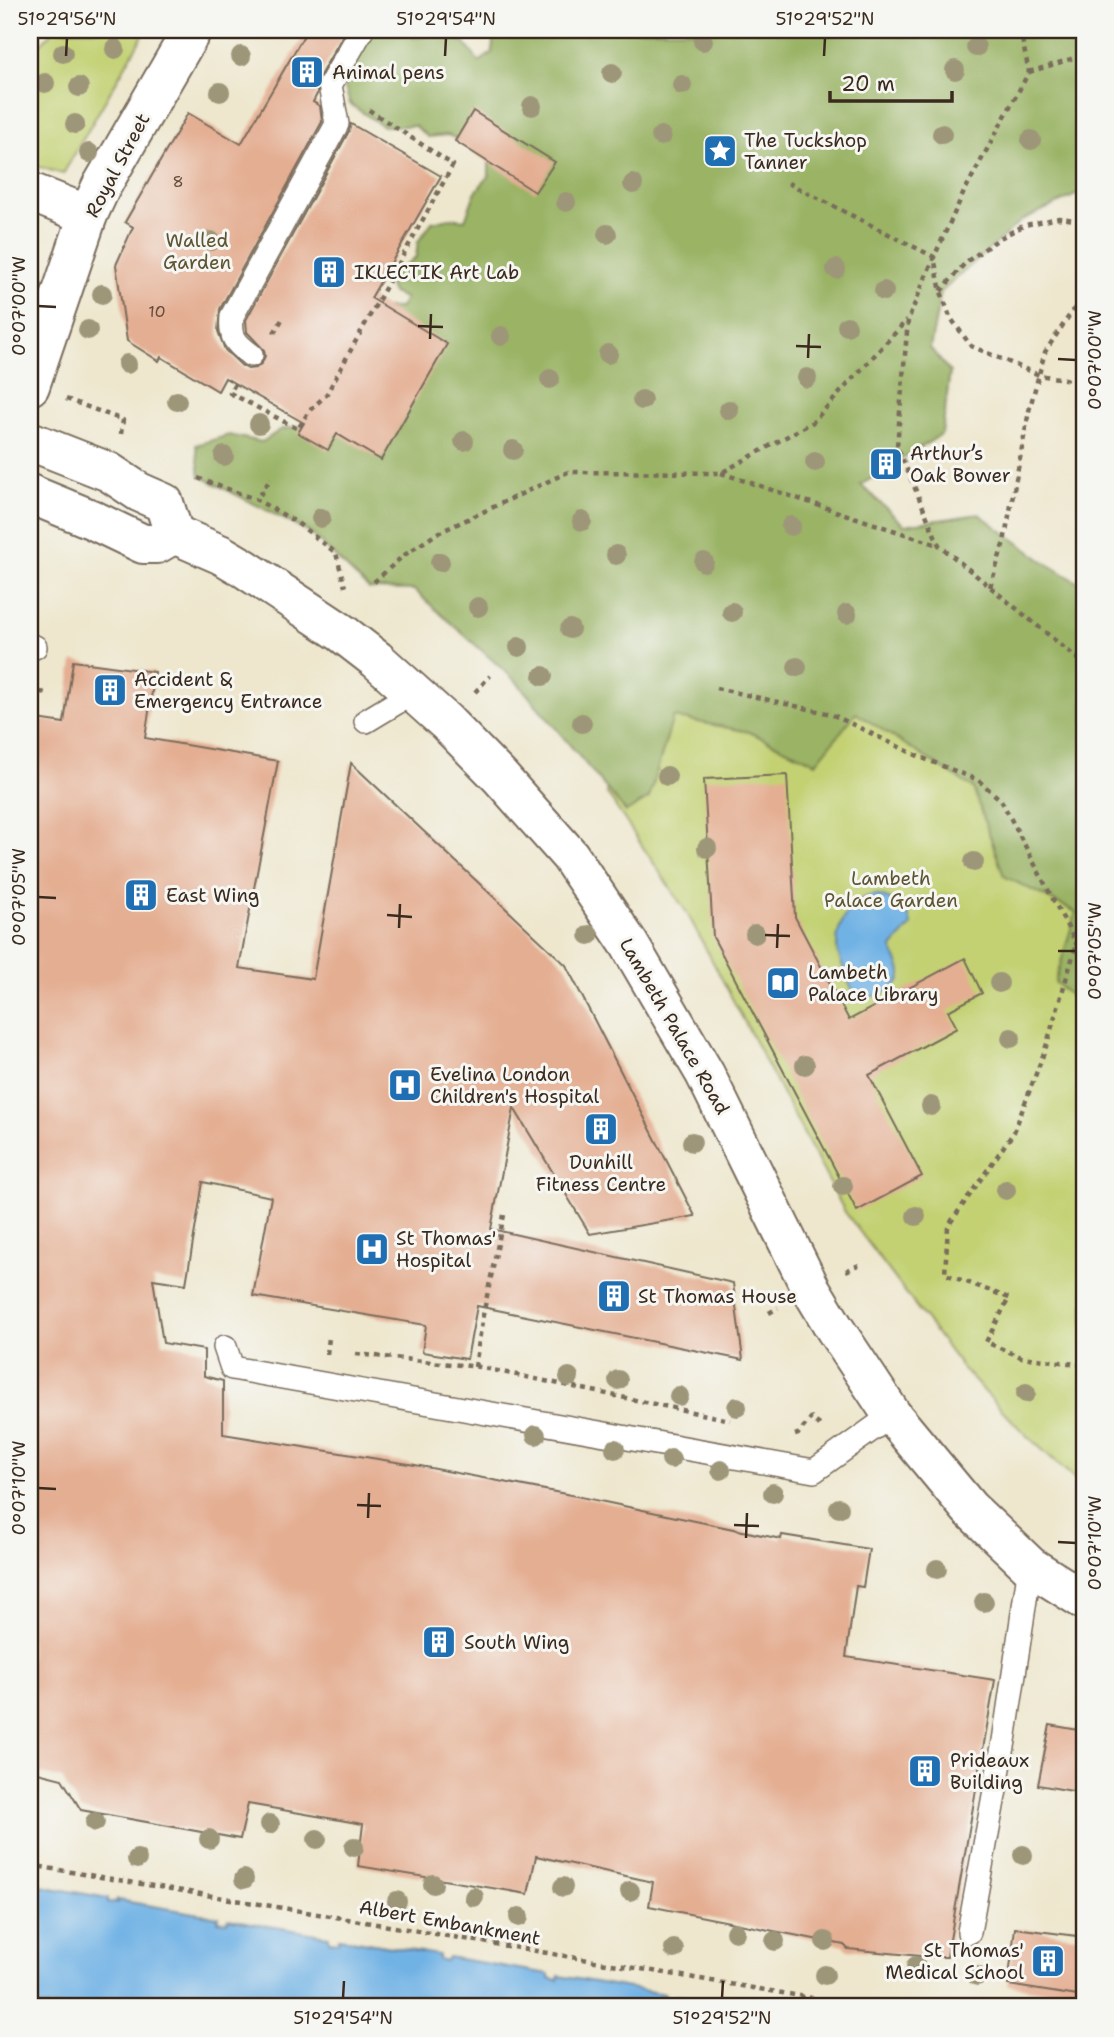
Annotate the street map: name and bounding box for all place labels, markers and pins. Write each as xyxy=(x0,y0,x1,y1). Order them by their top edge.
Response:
building icon: Animal pens xyxy=(288,53,326,91)
place label: Animal pens xyxy=(332,60,445,85)
place label: The Tuckshop Tanner xyxy=(744,128,867,175)
place icon: The Tuckshop Tanner xyxy=(701,132,739,170)
building icon: IKLECTIK Art Lab xyxy=(310,253,348,291)
place label: IKLECTIK Art Lab xyxy=(354,260,519,285)
place label: Arthur’s Oak Bower xyxy=(910,441,1011,488)
building icon: Arthur’s Oak Bower xyxy=(867,445,905,483)
place label: Accident & Emergency Entrance xyxy=(134,667,322,714)
building icon: Accident & Emergency Entrance xyxy=(91,671,129,709)
building icon: East Wing xyxy=(122,876,160,914)
place label: East Wing xyxy=(166,883,260,908)
place label: Lambeth Palace Library xyxy=(808,960,938,1007)
library icon: Lambeth Palace Library xyxy=(764,964,802,1002)
place label: Evelina London Children's Hospital xyxy=(430,1062,600,1109)
hospital icon: Evelina London Children's Hospital xyxy=(386,1066,424,1104)
building icon: Dunhill Fitness Centre xyxy=(582,1110,620,1148)
place label: Dunhill Fitness Centre xyxy=(536,1150,666,1197)
place label: St Thomas' Hospital xyxy=(396,1226,497,1273)
hospital icon: St Thomas' Hospital xyxy=(353,1230,391,1268)
building icon: St Thomas House xyxy=(595,1277,633,1315)
place label: St Thomas House xyxy=(638,1284,797,1309)
building icon: South Wing xyxy=(420,1623,458,1661)
place label: South Wing xyxy=(464,1630,569,1655)
place label: Prideaux Building xyxy=(950,1748,1029,1795)
building icon: Prideaux Building xyxy=(906,1752,944,1790)
place label: St Thomas' Medical School xyxy=(885,1938,1024,1985)
building icon: St Thomas' Medical School xyxy=(1029,1942,1067,1980)

